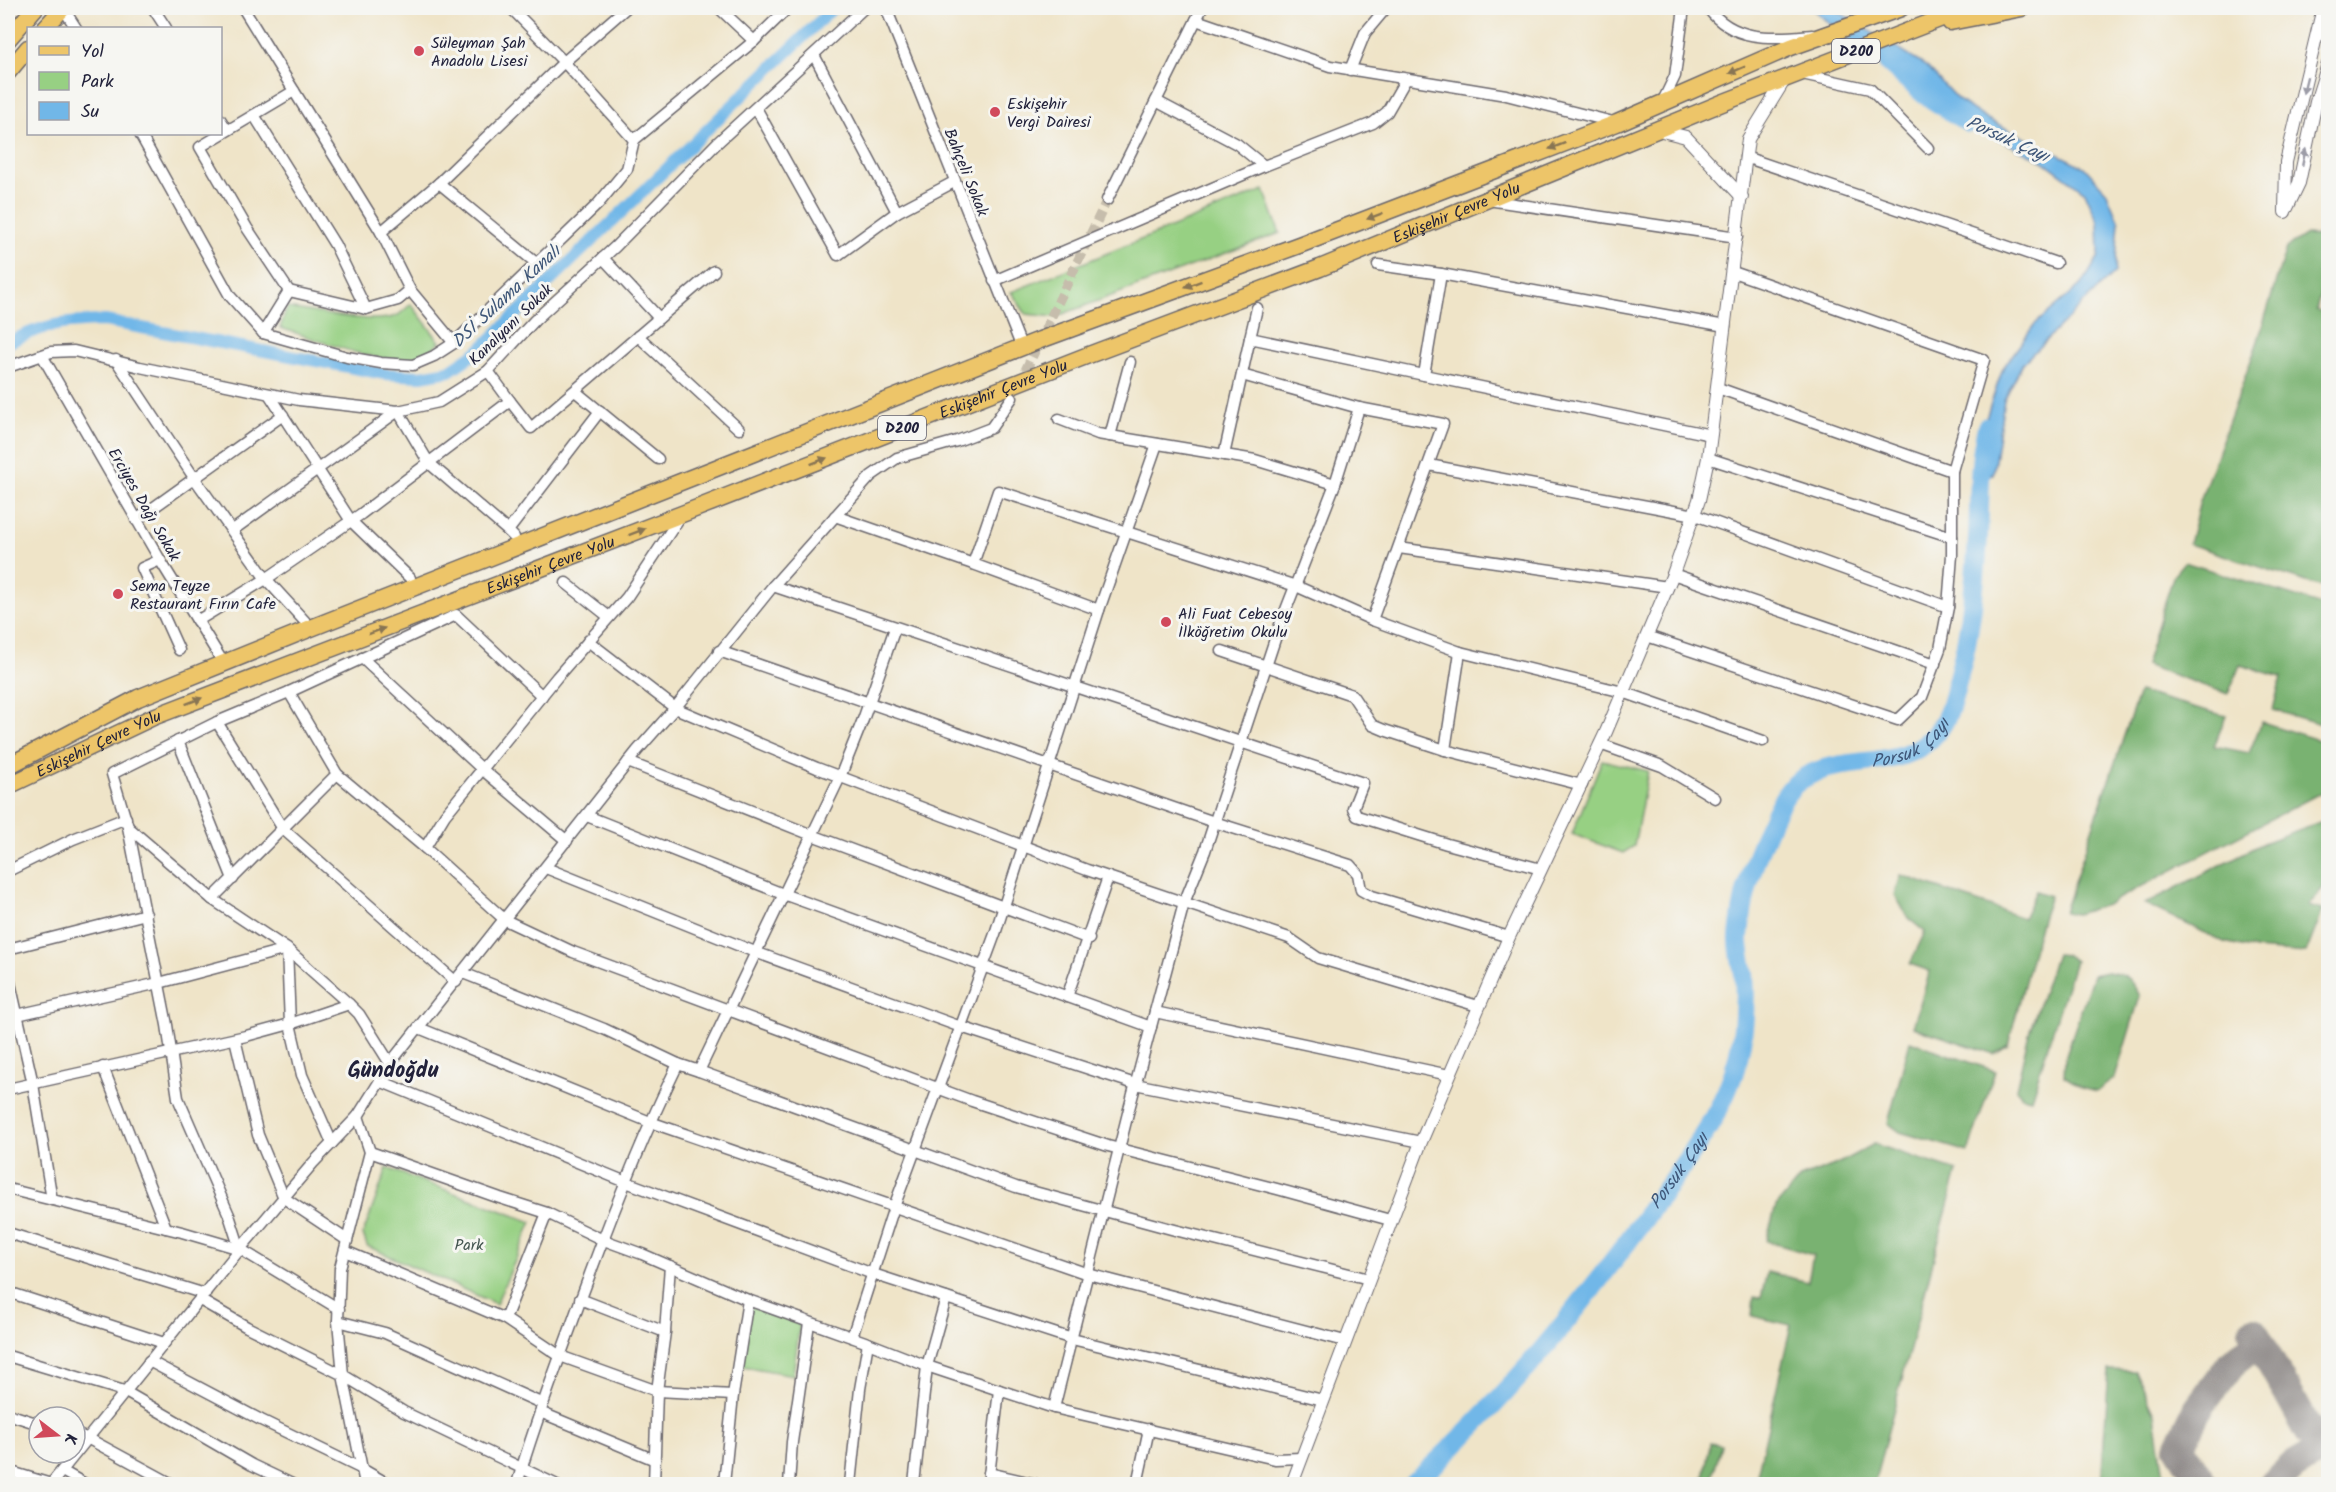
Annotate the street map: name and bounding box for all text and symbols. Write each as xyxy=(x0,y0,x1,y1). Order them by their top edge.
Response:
legend xyxy=(27,27,222,135)
place label: Süleyman Şah Anadolu Lisesi xyxy=(431,31,528,74)
text: Yol xyxy=(81,38,105,67)
road number: D200 xyxy=(1832,39,1880,63)
marker: Süleyman Şah Anadolu Lisesi xyxy=(412,44,426,58)
one-way arrow xyxy=(1727,65,1745,75)
text: Park xyxy=(81,68,114,97)
one-way arrow xyxy=(2299,76,2309,94)
place label: Eskişehir Vergi Dairesi xyxy=(1007,92,1092,135)
text: Su xyxy=(81,98,100,127)
marker: Eskişehir Vergi Dairesi xyxy=(988,105,1002,119)
water label: Porsuk Çayı xyxy=(1961,109,2055,172)
street label: Bahçeli Sokak xyxy=(937,125,995,221)
one-way arrow xyxy=(1548,142,1566,151)
one-way arrow xyxy=(2300,147,2309,166)
street label: Eskişehir Çevre Yolu xyxy=(1389,176,1525,251)
one-way arrow xyxy=(1366,212,1384,221)
water label: DSİ Sulama Kanalı xyxy=(445,237,570,356)
street label: Kanalyanı Sokak xyxy=(463,278,559,372)
one-way arrow xyxy=(1183,280,1201,290)
street label: Eskişehir Çevre Yolu xyxy=(936,353,1072,426)
road number: D200 xyxy=(878,416,926,440)
street label: Erciyes Dağı Sokak xyxy=(101,443,187,567)
one-way arrow xyxy=(810,456,828,465)
one-way arrow xyxy=(628,526,646,536)
street label: Eskişehir Çevre Yolu xyxy=(483,530,619,602)
place label: Sema Teyze Restaurant Fırın Cafe xyxy=(130,574,276,617)
marker: Sema Teyze Restaurant Fırın Cafe xyxy=(111,587,125,601)
place label: Ali Fuat Cebesoy İlköğretim Okulu xyxy=(1178,602,1292,645)
marker: Ali Fuat Cebesoy İlköğretim Okulu xyxy=(1159,615,1173,629)
one-way arrow xyxy=(368,626,386,636)
one-way arrow xyxy=(186,695,204,705)
street label: Eskişehir Çevre Yolu xyxy=(32,704,165,785)
water label: Porsuk Çayı xyxy=(1870,712,1960,777)
district label: Gündoğdu xyxy=(348,1054,439,1089)
water label: Porsuk Çayı xyxy=(1643,1126,1718,1216)
park label: Park xyxy=(455,1233,484,1258)
north arrow xyxy=(27,1405,87,1465)
text: K xyxy=(56,1431,83,1448)

